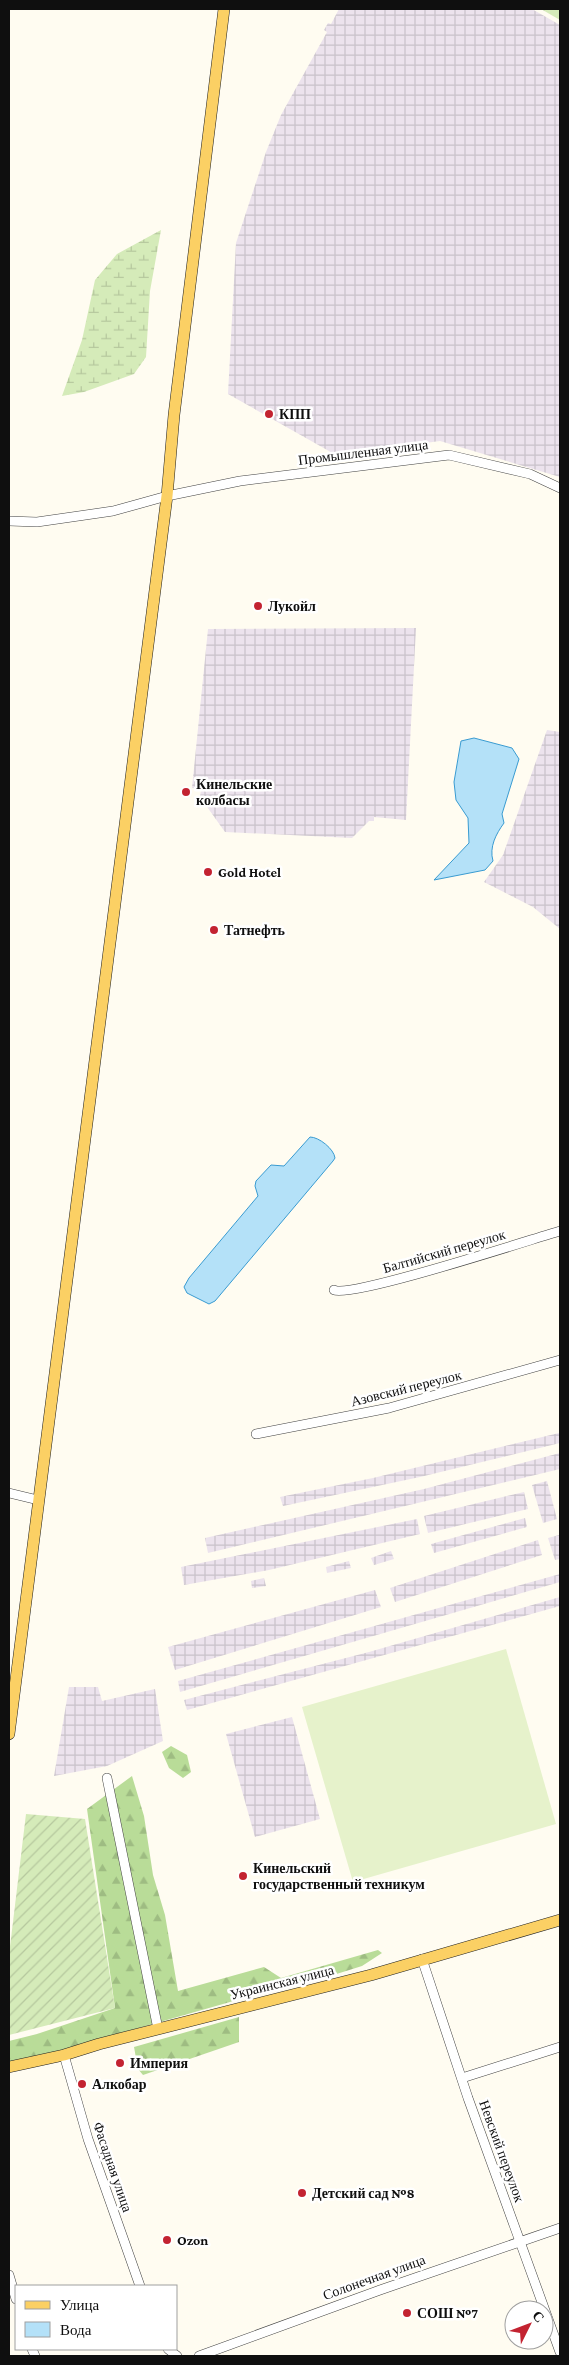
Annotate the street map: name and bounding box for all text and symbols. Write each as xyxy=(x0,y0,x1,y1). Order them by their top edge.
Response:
place label: КПП xyxy=(279,406,311,422)
marker: КПП xyxy=(263,408,275,420)
street label: Промышленная улица xyxy=(297,436,430,468)
place label: Лукойл xyxy=(268,598,316,614)
marker: Лукойл xyxy=(252,600,264,612)
place label: Кинельские колбасы xyxy=(196,776,272,808)
marker: Кинельские колбасы xyxy=(180,786,192,798)
place label: Gold Hotel xyxy=(218,864,281,880)
marker: Gold Hotel xyxy=(202,866,214,878)
place label: Татнефть xyxy=(224,922,286,938)
marker: Татнефть xyxy=(208,924,220,936)
street label: Балтийский переулок xyxy=(381,1226,507,1276)
street label: Азовский переулок xyxy=(349,1366,463,1409)
place label: Кинельский государственный техникум xyxy=(253,1860,425,1892)
marker: Кинельский государственный техникум xyxy=(237,1870,249,1882)
street label: Украинская улица xyxy=(228,1961,336,2003)
place label: Империя xyxy=(130,2055,189,2071)
marker: Империя xyxy=(114,2057,126,2069)
place label: Алкобар xyxy=(92,2076,147,2092)
marker: Алкобар xyxy=(76,2078,88,2090)
street label: Невский переулок xyxy=(476,2098,528,2204)
street label: Фасадная улица xyxy=(90,2120,136,2215)
place label: Детский сад №8 xyxy=(312,2185,415,2201)
marker: Детский сад №8 xyxy=(296,2187,308,2199)
place label: Ozon xyxy=(177,2232,208,2248)
marker: Ozon xyxy=(161,2234,173,2246)
street label: Солонечная улица xyxy=(321,2251,428,2303)
legend xyxy=(15,2285,178,2350)
text: Улица xyxy=(60,2297,99,2313)
north arrow xyxy=(504,2300,554,2350)
place label: СОШ №7 xyxy=(417,2305,478,2321)
marker: СОШ №7 xyxy=(401,2307,413,2319)
text: С xyxy=(529,2307,548,2325)
text: Вода xyxy=(60,2322,92,2338)

